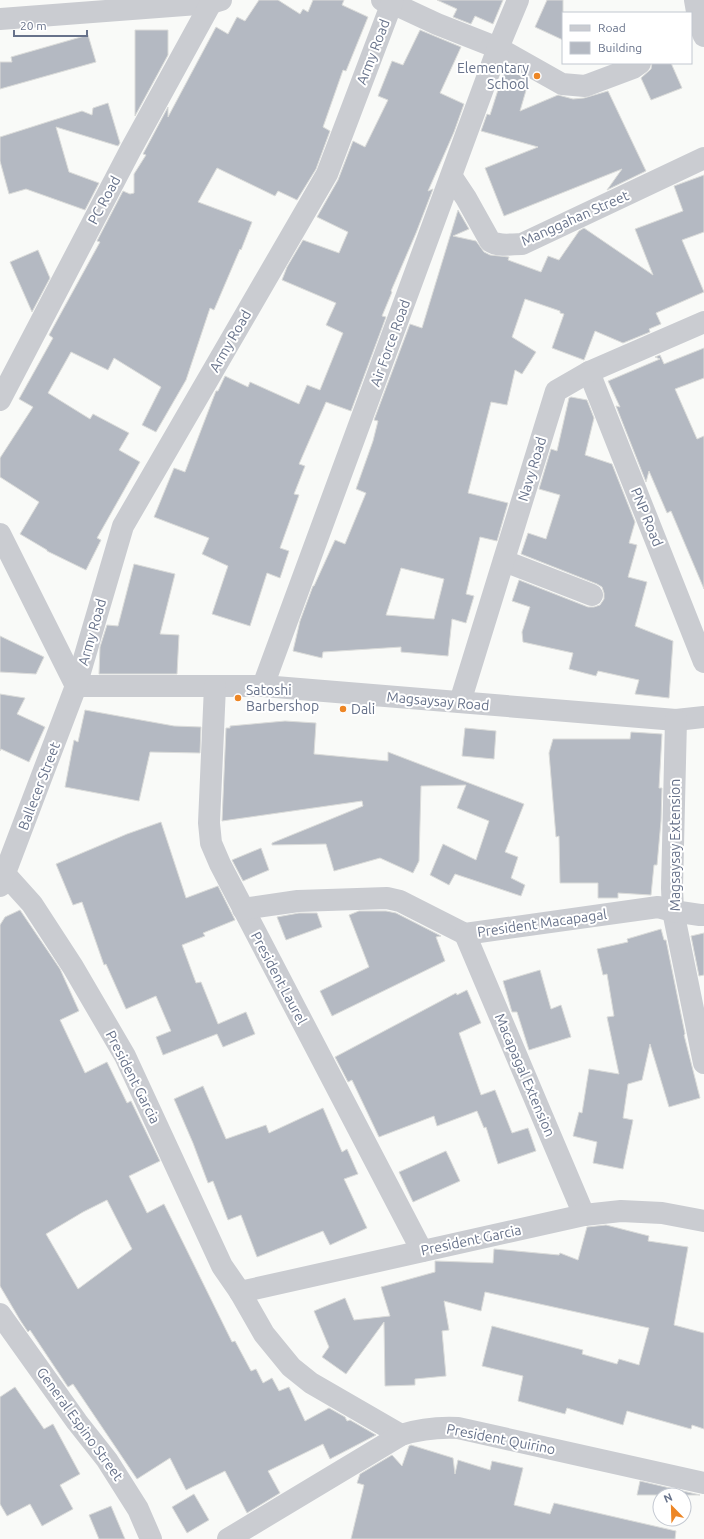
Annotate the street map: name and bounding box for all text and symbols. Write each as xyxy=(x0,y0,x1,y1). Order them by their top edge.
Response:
scale bar xyxy=(14,12,87,38)
legend xyxy=(562,12,692,64)
street label: Army Road xyxy=(353,17,393,87)
text: 20 m xyxy=(20,19,47,32)
text: Road xyxy=(598,21,626,34)
text: Building xyxy=(598,41,642,54)
place label: Elementary School xyxy=(457,60,529,92)
marker: Elementary School xyxy=(532,71,542,81)
street label: PC Road xyxy=(85,173,123,227)
street label: Manggahan Street xyxy=(519,187,632,249)
street label: Air Force Road xyxy=(367,297,413,389)
street label: Army Road xyxy=(206,307,254,375)
street label: Navy Road xyxy=(515,435,549,503)
street label: PNP Road xyxy=(628,485,666,549)
street label: Army Road xyxy=(75,597,109,667)
place label: Satoshi Barbershop xyxy=(246,682,319,714)
street label: Magsaysay Road xyxy=(386,689,490,713)
marker: Satoshi Barbershop xyxy=(233,693,243,703)
place label: Dali xyxy=(351,701,375,717)
marker: Dali xyxy=(338,704,348,714)
street label: Ballecer Street xyxy=(15,739,63,832)
street label: Magsaysay Extension xyxy=(667,779,683,911)
street label: President Macapagal xyxy=(476,906,608,940)
street label: President Laurel xyxy=(248,929,310,1027)
street label: Macapagal Extension xyxy=(492,1011,558,1139)
street label: President Garcia xyxy=(103,1028,163,1126)
street label: President Garcia xyxy=(419,1222,523,1258)
street label: General Espino Street xyxy=(34,1364,127,1484)
street label: President Quirino xyxy=(445,1421,557,1457)
north arrow xyxy=(652,1487,692,1527)
text: N xyxy=(662,1491,674,1505)

